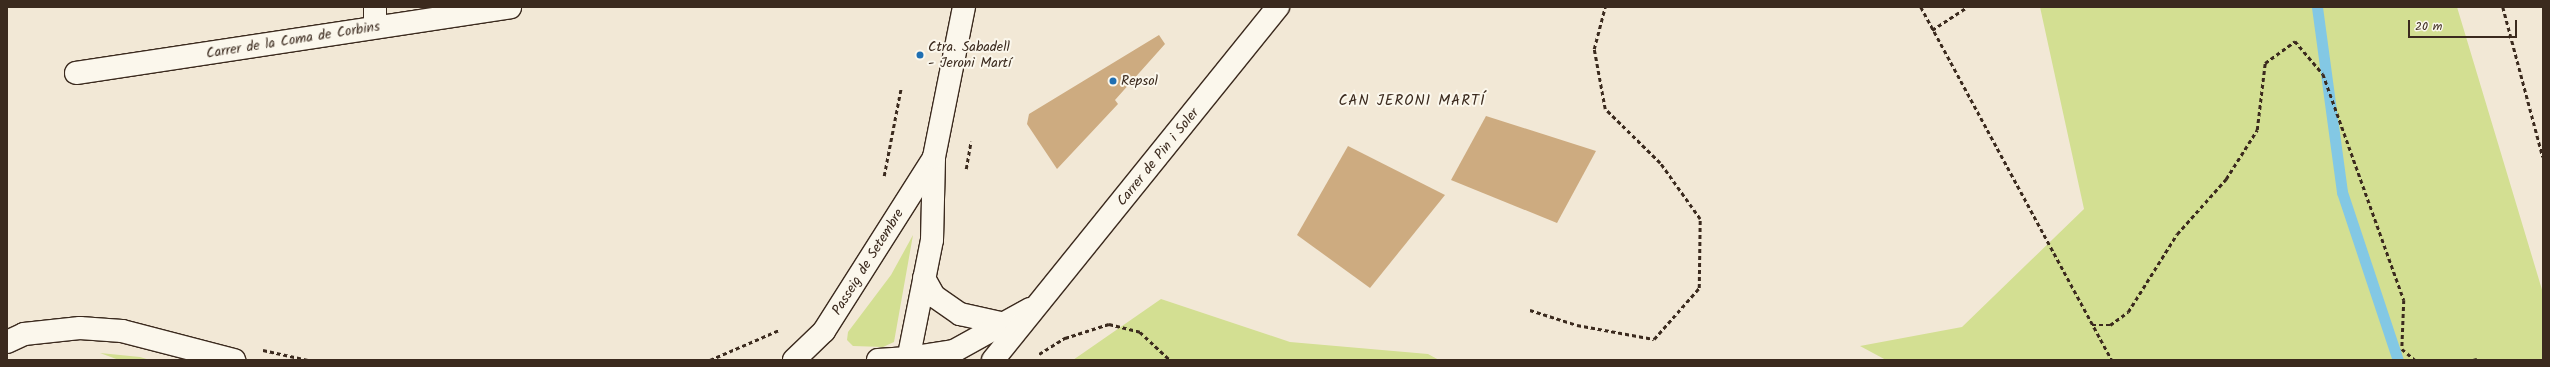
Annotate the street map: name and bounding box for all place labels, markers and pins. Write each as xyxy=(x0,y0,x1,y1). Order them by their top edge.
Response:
place label: Ctra. Sabadell - Jeroni Martí xyxy=(928,39,1011,72)
marker: Ctra. Sabadell - Jeroni Martí xyxy=(915,50,925,60)
place label: Repsol xyxy=(1121,73,1158,89)
marker: Repsol xyxy=(1108,76,1118,86)

